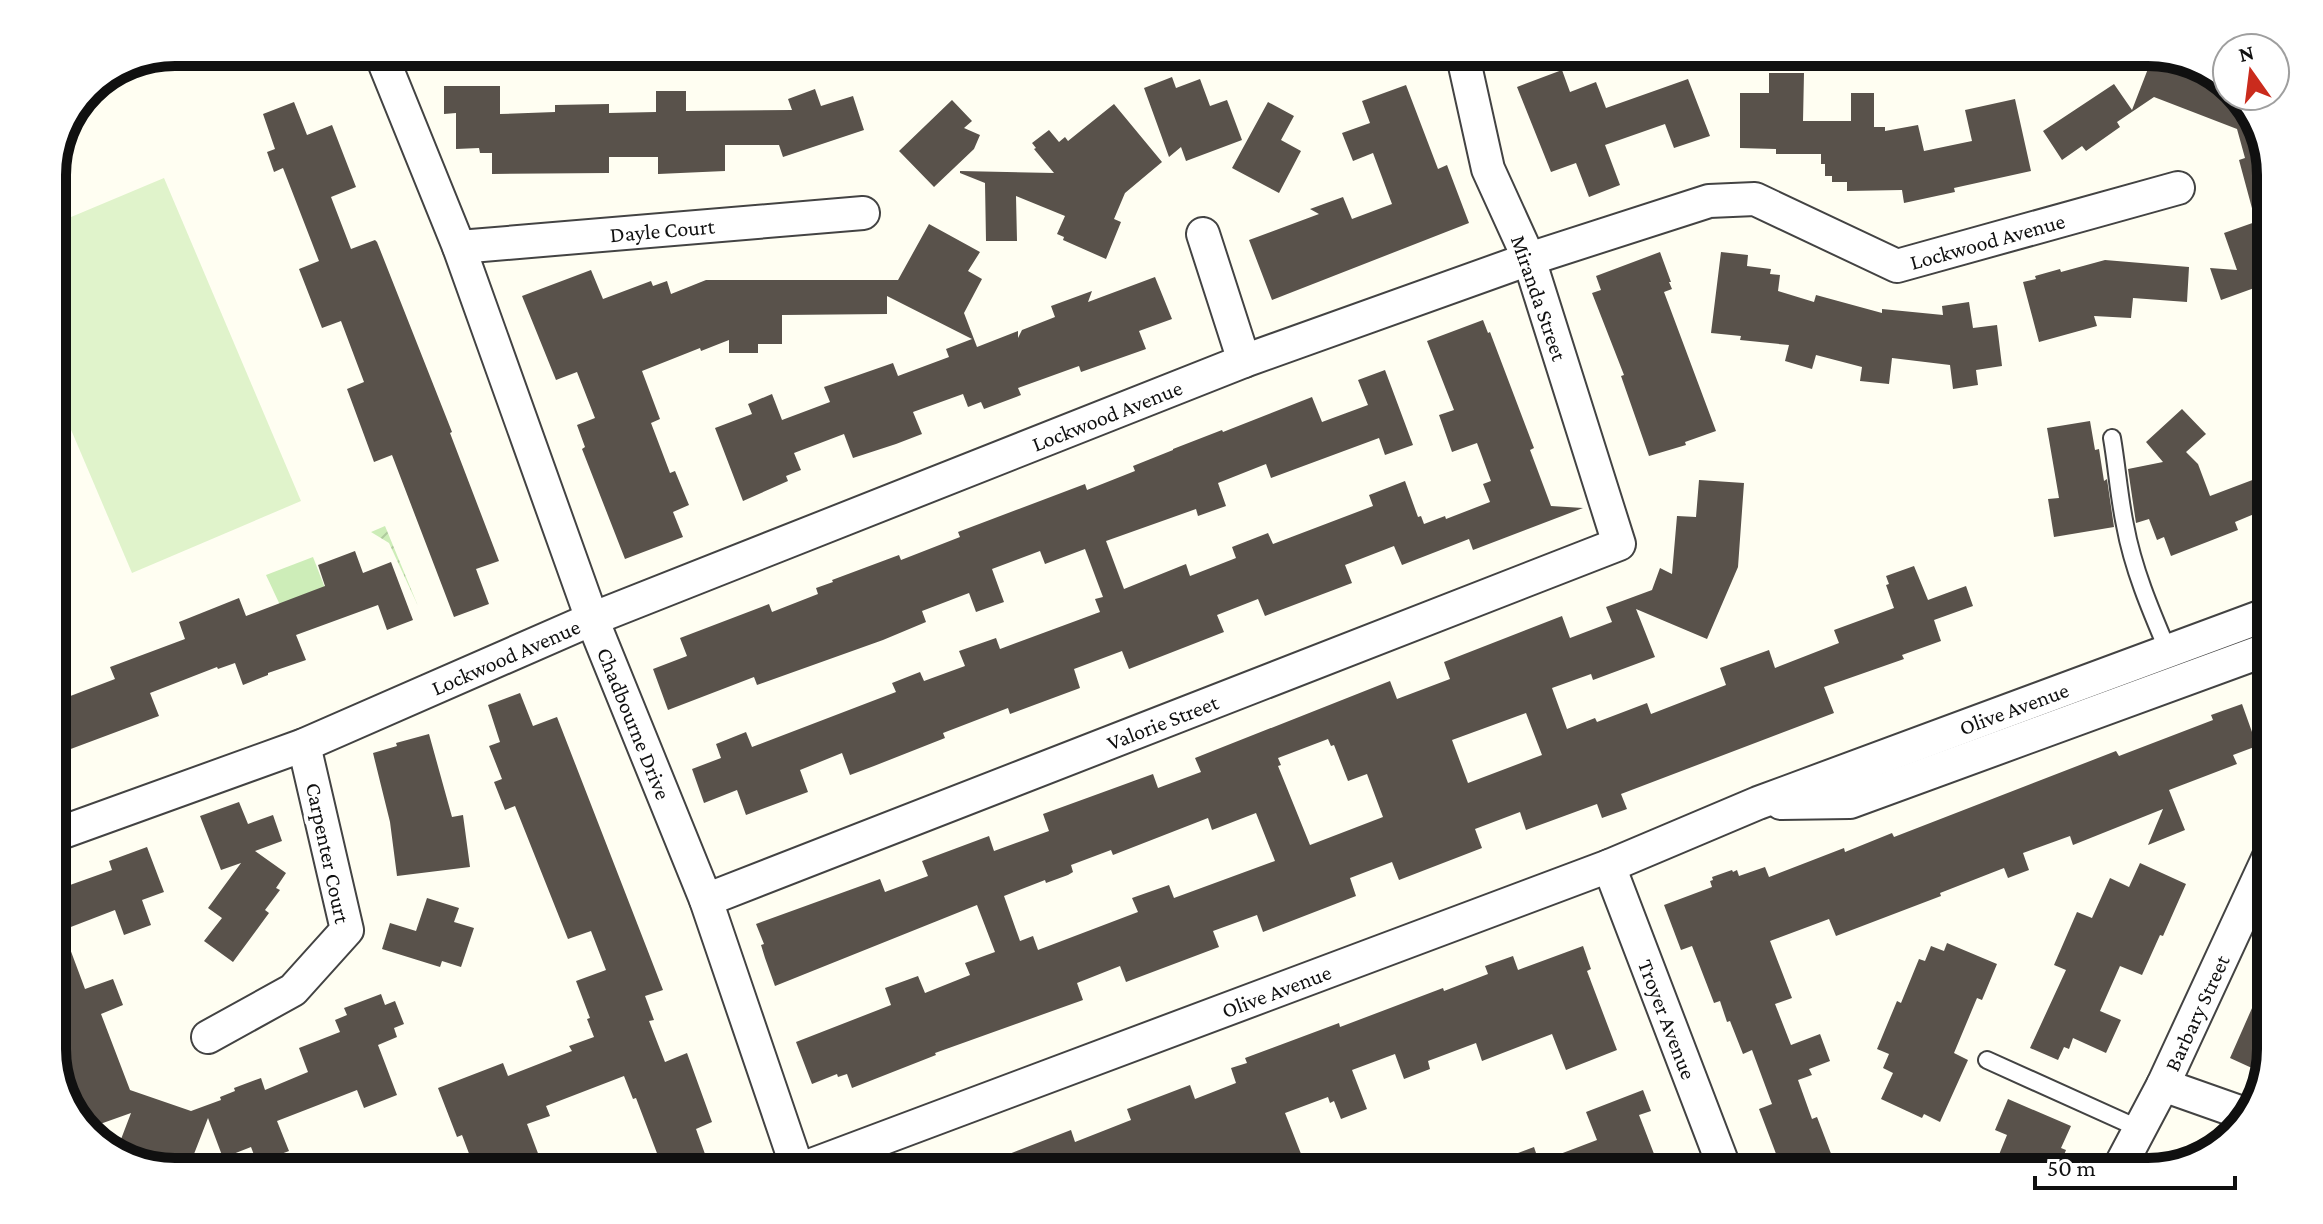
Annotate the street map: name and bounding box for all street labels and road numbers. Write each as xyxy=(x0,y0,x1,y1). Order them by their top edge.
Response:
street label: Lockwood Avenue xyxy=(1907,208,2067,274)
street label: Dayle Court xyxy=(609,213,716,247)
street label: Miranda Street xyxy=(1506,232,1572,365)
street label: Lockwood Avenue xyxy=(1028,374,1186,456)
street label: Lockwood Avenue xyxy=(428,613,584,700)
street label: Chadbourne Drive xyxy=(592,644,676,803)
street label: Olive Avenue xyxy=(1956,677,2072,740)
street label: Valorie Street xyxy=(1103,689,1222,755)
street label: Carpenter Court xyxy=(301,780,355,926)
street label: Barbary Street xyxy=(2159,950,2234,1075)
street label: Troyer Avenue xyxy=(1633,956,1702,1083)
street label: Olive Avenue xyxy=(1218,959,1334,1023)

